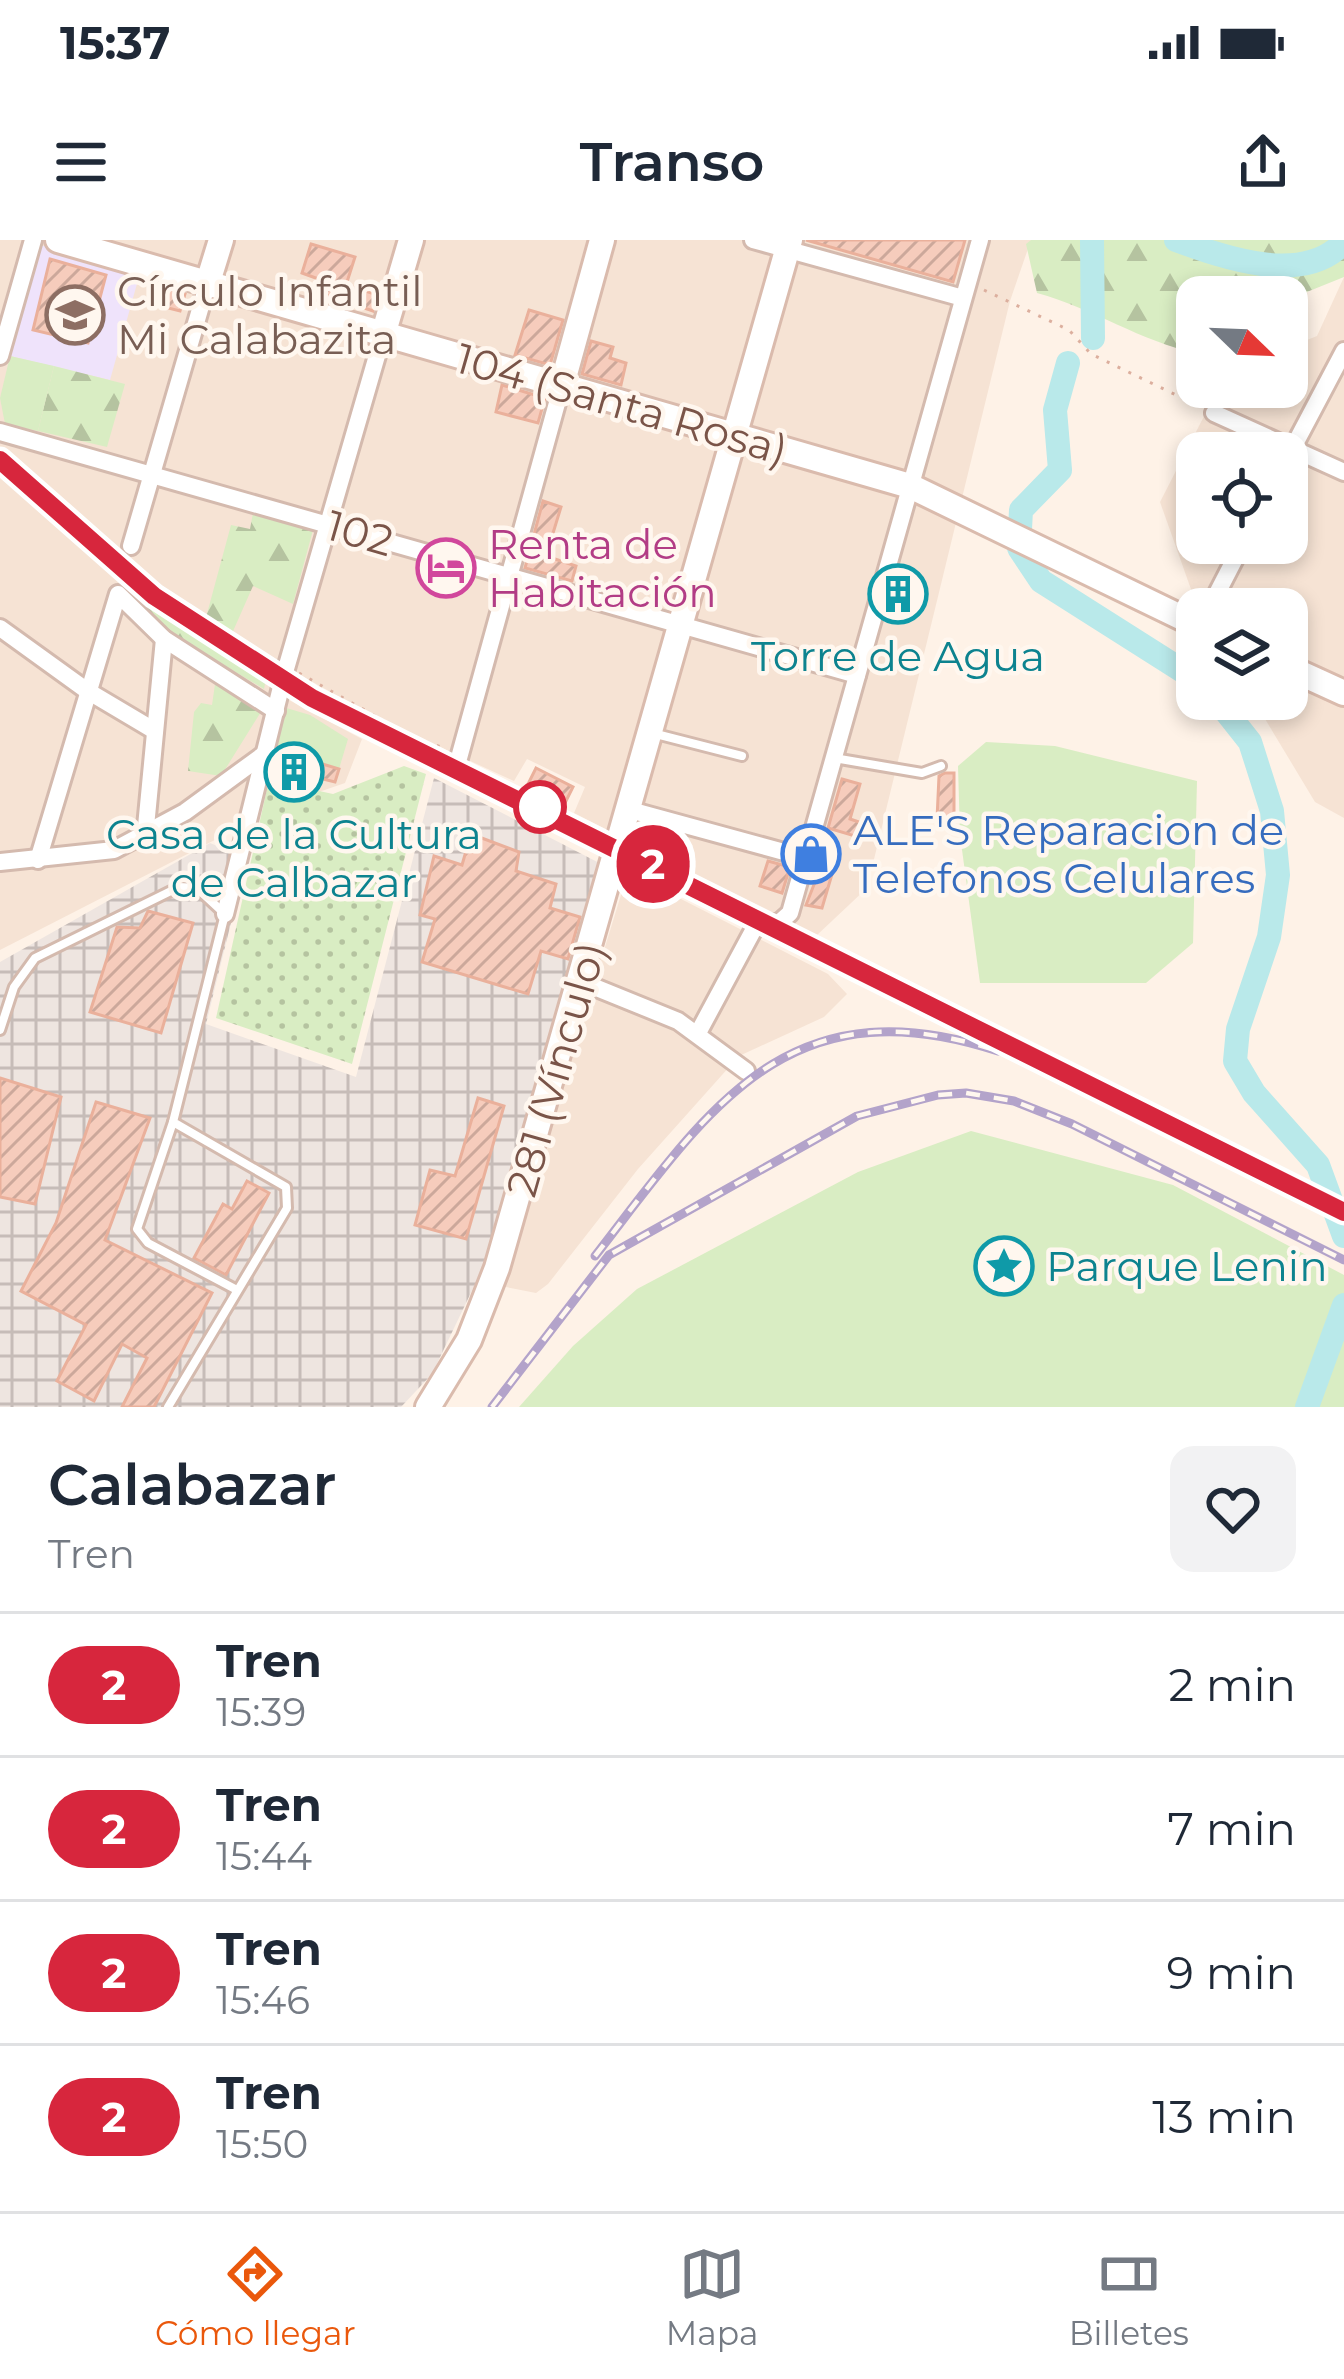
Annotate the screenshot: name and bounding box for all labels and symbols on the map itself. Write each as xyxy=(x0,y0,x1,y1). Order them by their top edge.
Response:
place label: Círculo Infantil Mi Calabazita xyxy=(117,265,423,365)
north arrow xyxy=(1176,276,1308,408)
school or university icon: Círculo Infantil Mi Calabazita xyxy=(44,284,106,346)
street label: 104 (Santa Rosa) xyxy=(450,332,794,476)
street label: 102 xyxy=(321,499,399,567)
place label: Renta de Habitación xyxy=(488,518,717,618)
hotel icon: Renta de Habitación xyxy=(415,537,477,599)
building icon: Torre de Agua xyxy=(867,563,929,625)
place label: Torre de Agua xyxy=(751,630,1045,682)
building icon: Casa de la Cultura de Calbazar xyxy=(263,741,325,803)
unlabelled marker xyxy=(515,782,565,832)
place label: ALE'S Reparacion de Telefonos Celulares xyxy=(853,804,1284,904)
place label: Casa de la Cultura de Calbazar xyxy=(106,808,482,908)
shop icon: ALE'S Reparacion de Telefonos Celulares xyxy=(780,823,842,885)
line badge: 2 xyxy=(614,825,692,903)
street label: 281 (Vínculo) xyxy=(495,936,617,1202)
place icon: Parque Lenin xyxy=(973,1235,1035,1297)
place label: Parque Lenin xyxy=(1046,1240,1328,1292)

